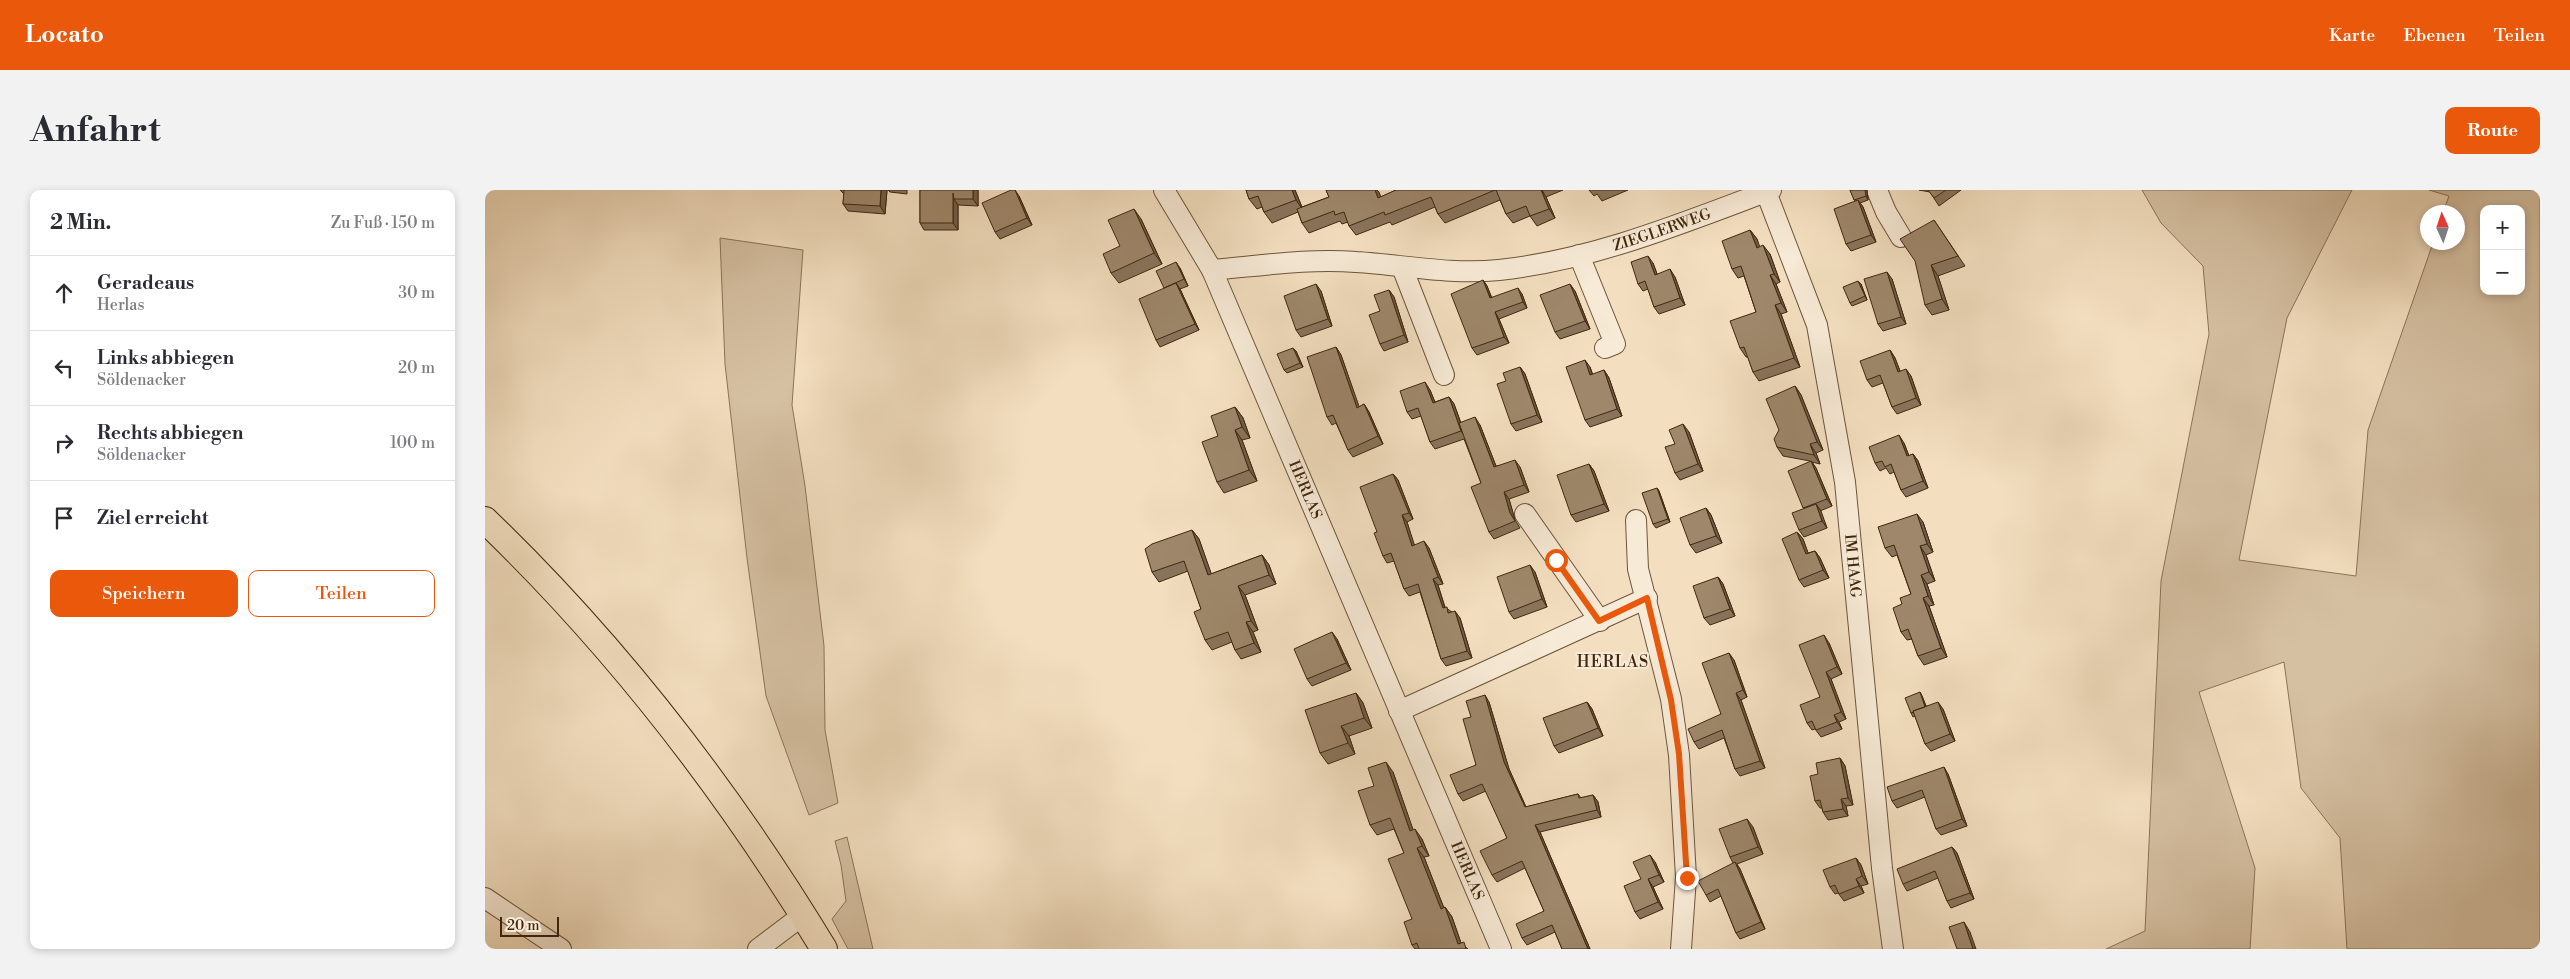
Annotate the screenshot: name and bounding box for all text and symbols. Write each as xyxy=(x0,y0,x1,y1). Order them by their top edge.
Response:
text: Locato xyxy=(25,20,104,50)
text: Karte xyxy=(2329,24,2375,47)
text: Ebenen xyxy=(2403,24,2466,47)
text: Teilen xyxy=(2494,24,2545,47)
button: Route xyxy=(2445,107,2540,154)
text: Anfahrt xyxy=(30,109,161,152)
street label: ZIEGLERWEG xyxy=(1611,204,1713,255)
north arrow xyxy=(2420,205,2465,250)
map controls xyxy=(2480,205,2525,295)
button: + xyxy=(2480,205,2525,250)
text: 2 Min. xyxy=(50,210,111,236)
text: Zu Fuß · 150 m xyxy=(331,213,435,233)
button: − xyxy=(2480,250,2525,295)
text: Geradeaus xyxy=(97,271,194,295)
icon: ahead xyxy=(50,279,78,307)
text: 30 m xyxy=(398,283,435,303)
text: Herlas xyxy=(97,295,144,315)
text: Links abbiegen xyxy=(97,346,234,370)
icon: left xyxy=(50,354,78,382)
text: 20 m xyxy=(398,358,435,378)
text: Söldenacker xyxy=(97,370,186,390)
text: Rechts abbiegen xyxy=(97,421,243,445)
icon: right xyxy=(50,429,78,457)
text: 100 m xyxy=(390,433,435,453)
text: Söldenacker xyxy=(97,445,186,465)
street label: HERLAS xyxy=(1285,457,1326,522)
icon: arrive xyxy=(50,504,78,532)
text: Ziel erreicht xyxy=(97,506,208,530)
street label: IM HAAG xyxy=(1841,533,1866,598)
route start xyxy=(1545,549,1568,572)
button: Speichern xyxy=(50,570,238,617)
button: Teilen xyxy=(248,570,435,617)
district label: HERLAS xyxy=(1577,652,1649,672)
street label: HERLAS xyxy=(1447,838,1489,903)
route end xyxy=(1676,867,1699,890)
scale bar xyxy=(500,914,559,937)
text: 20 m xyxy=(507,917,539,935)

